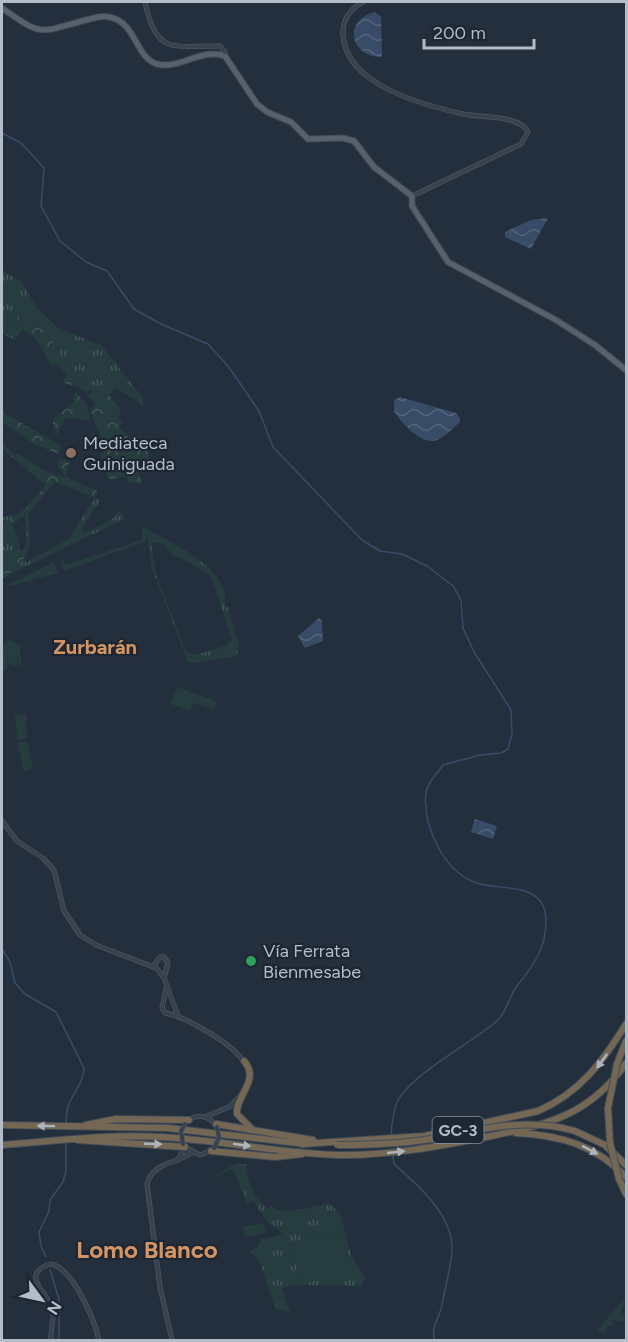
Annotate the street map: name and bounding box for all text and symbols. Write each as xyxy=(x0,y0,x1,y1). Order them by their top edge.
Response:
scale bar xyxy=(424,12,534,50)
text: 200 m xyxy=(433,22,486,44)
place label: Mediateca Guiniguada xyxy=(83,432,175,475)
marker: Mediateca Guiniguada xyxy=(64,446,78,460)
district label: Zurbarán xyxy=(53,635,137,659)
place label: Vía Ferrata Bienmesabe xyxy=(263,940,361,983)
marker: Vía Ferrata Bienmesabe xyxy=(244,954,258,968)
one-way arrow xyxy=(597,1053,609,1068)
road number: GC-3 xyxy=(432,1117,484,1143)
one-way arrow xyxy=(37,1122,56,1131)
one-way arrow xyxy=(143,1140,162,1149)
one-way arrow xyxy=(233,1141,252,1150)
one-way arrow xyxy=(582,1145,599,1155)
one-way arrow xyxy=(387,1147,406,1157)
district label: Lomo Blanco xyxy=(76,1235,218,1264)
north arrow xyxy=(12,1270,72,1330)
text: N xyxy=(43,1298,65,1318)

